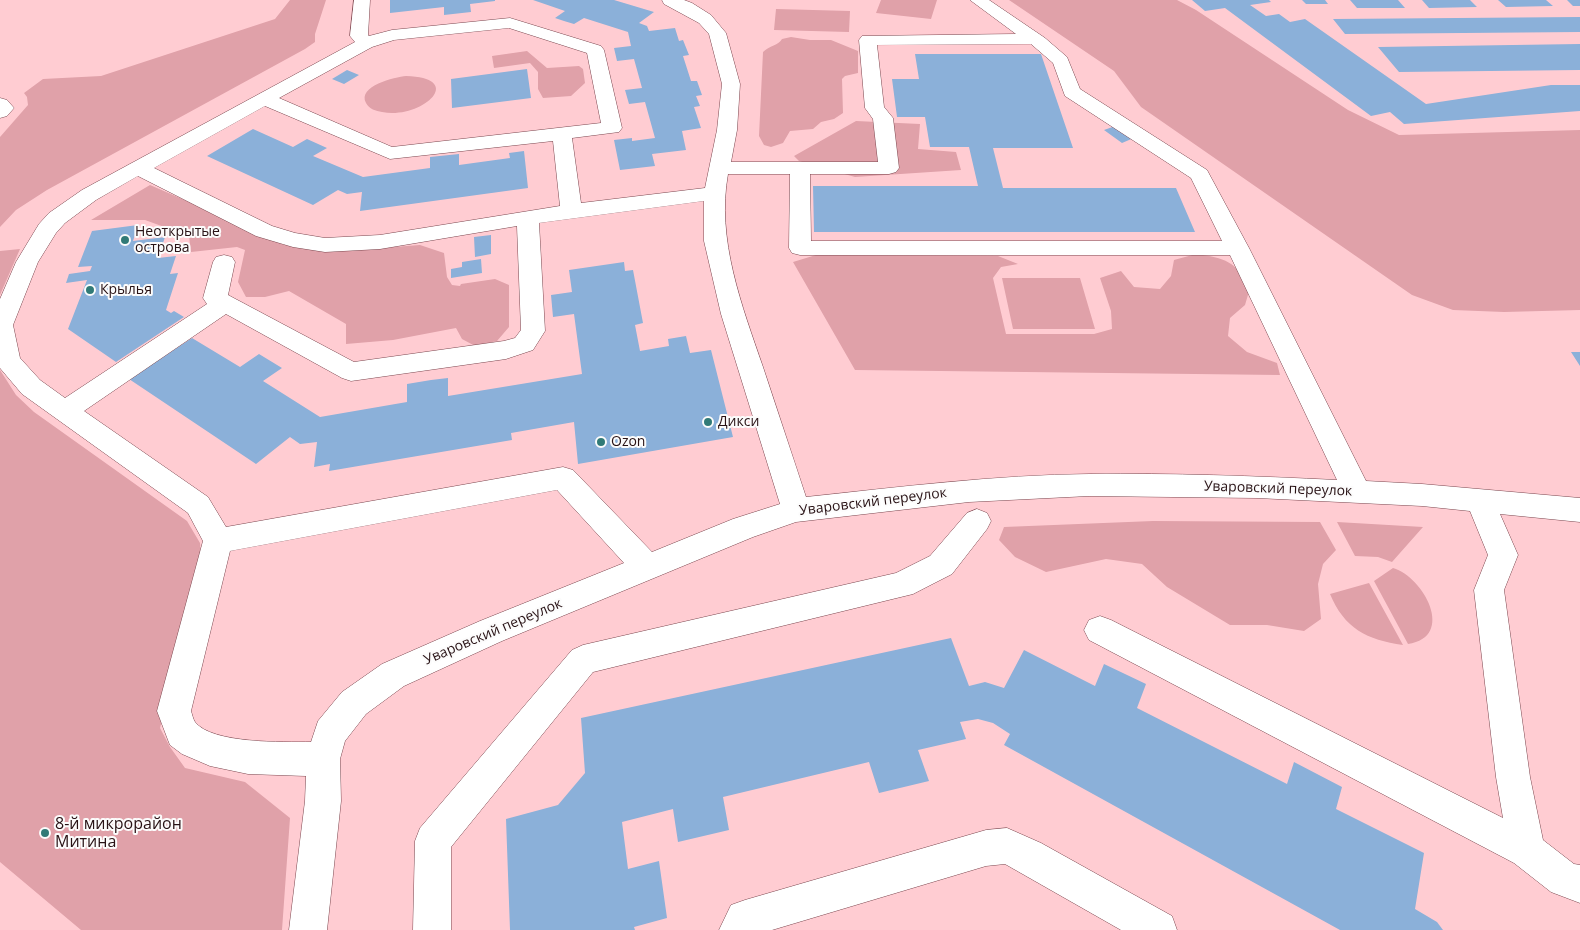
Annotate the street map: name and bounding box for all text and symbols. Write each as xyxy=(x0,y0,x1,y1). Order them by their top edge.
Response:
place label: Неоткрытые острова xyxy=(135,224,220,256)
marker: Неоткрытые острова xyxy=(119,234,131,246)
place label: Крылья xyxy=(100,282,152,298)
marker: Крылья xyxy=(84,284,96,296)
place label: Дикси xyxy=(718,414,759,430)
marker: Дикси xyxy=(702,416,714,428)
place label: Ozon xyxy=(611,434,645,450)
marker: Ozon xyxy=(595,436,607,448)
street label: Уваровский переулок xyxy=(1203,478,1353,500)
street label: Уваровский переулок xyxy=(798,485,948,519)
street label: Уваровский переулок xyxy=(421,595,565,669)
place label: 8-й микрорайон Митина xyxy=(55,814,182,852)
marker: 8-й микрорайон Митина xyxy=(39,827,51,839)

